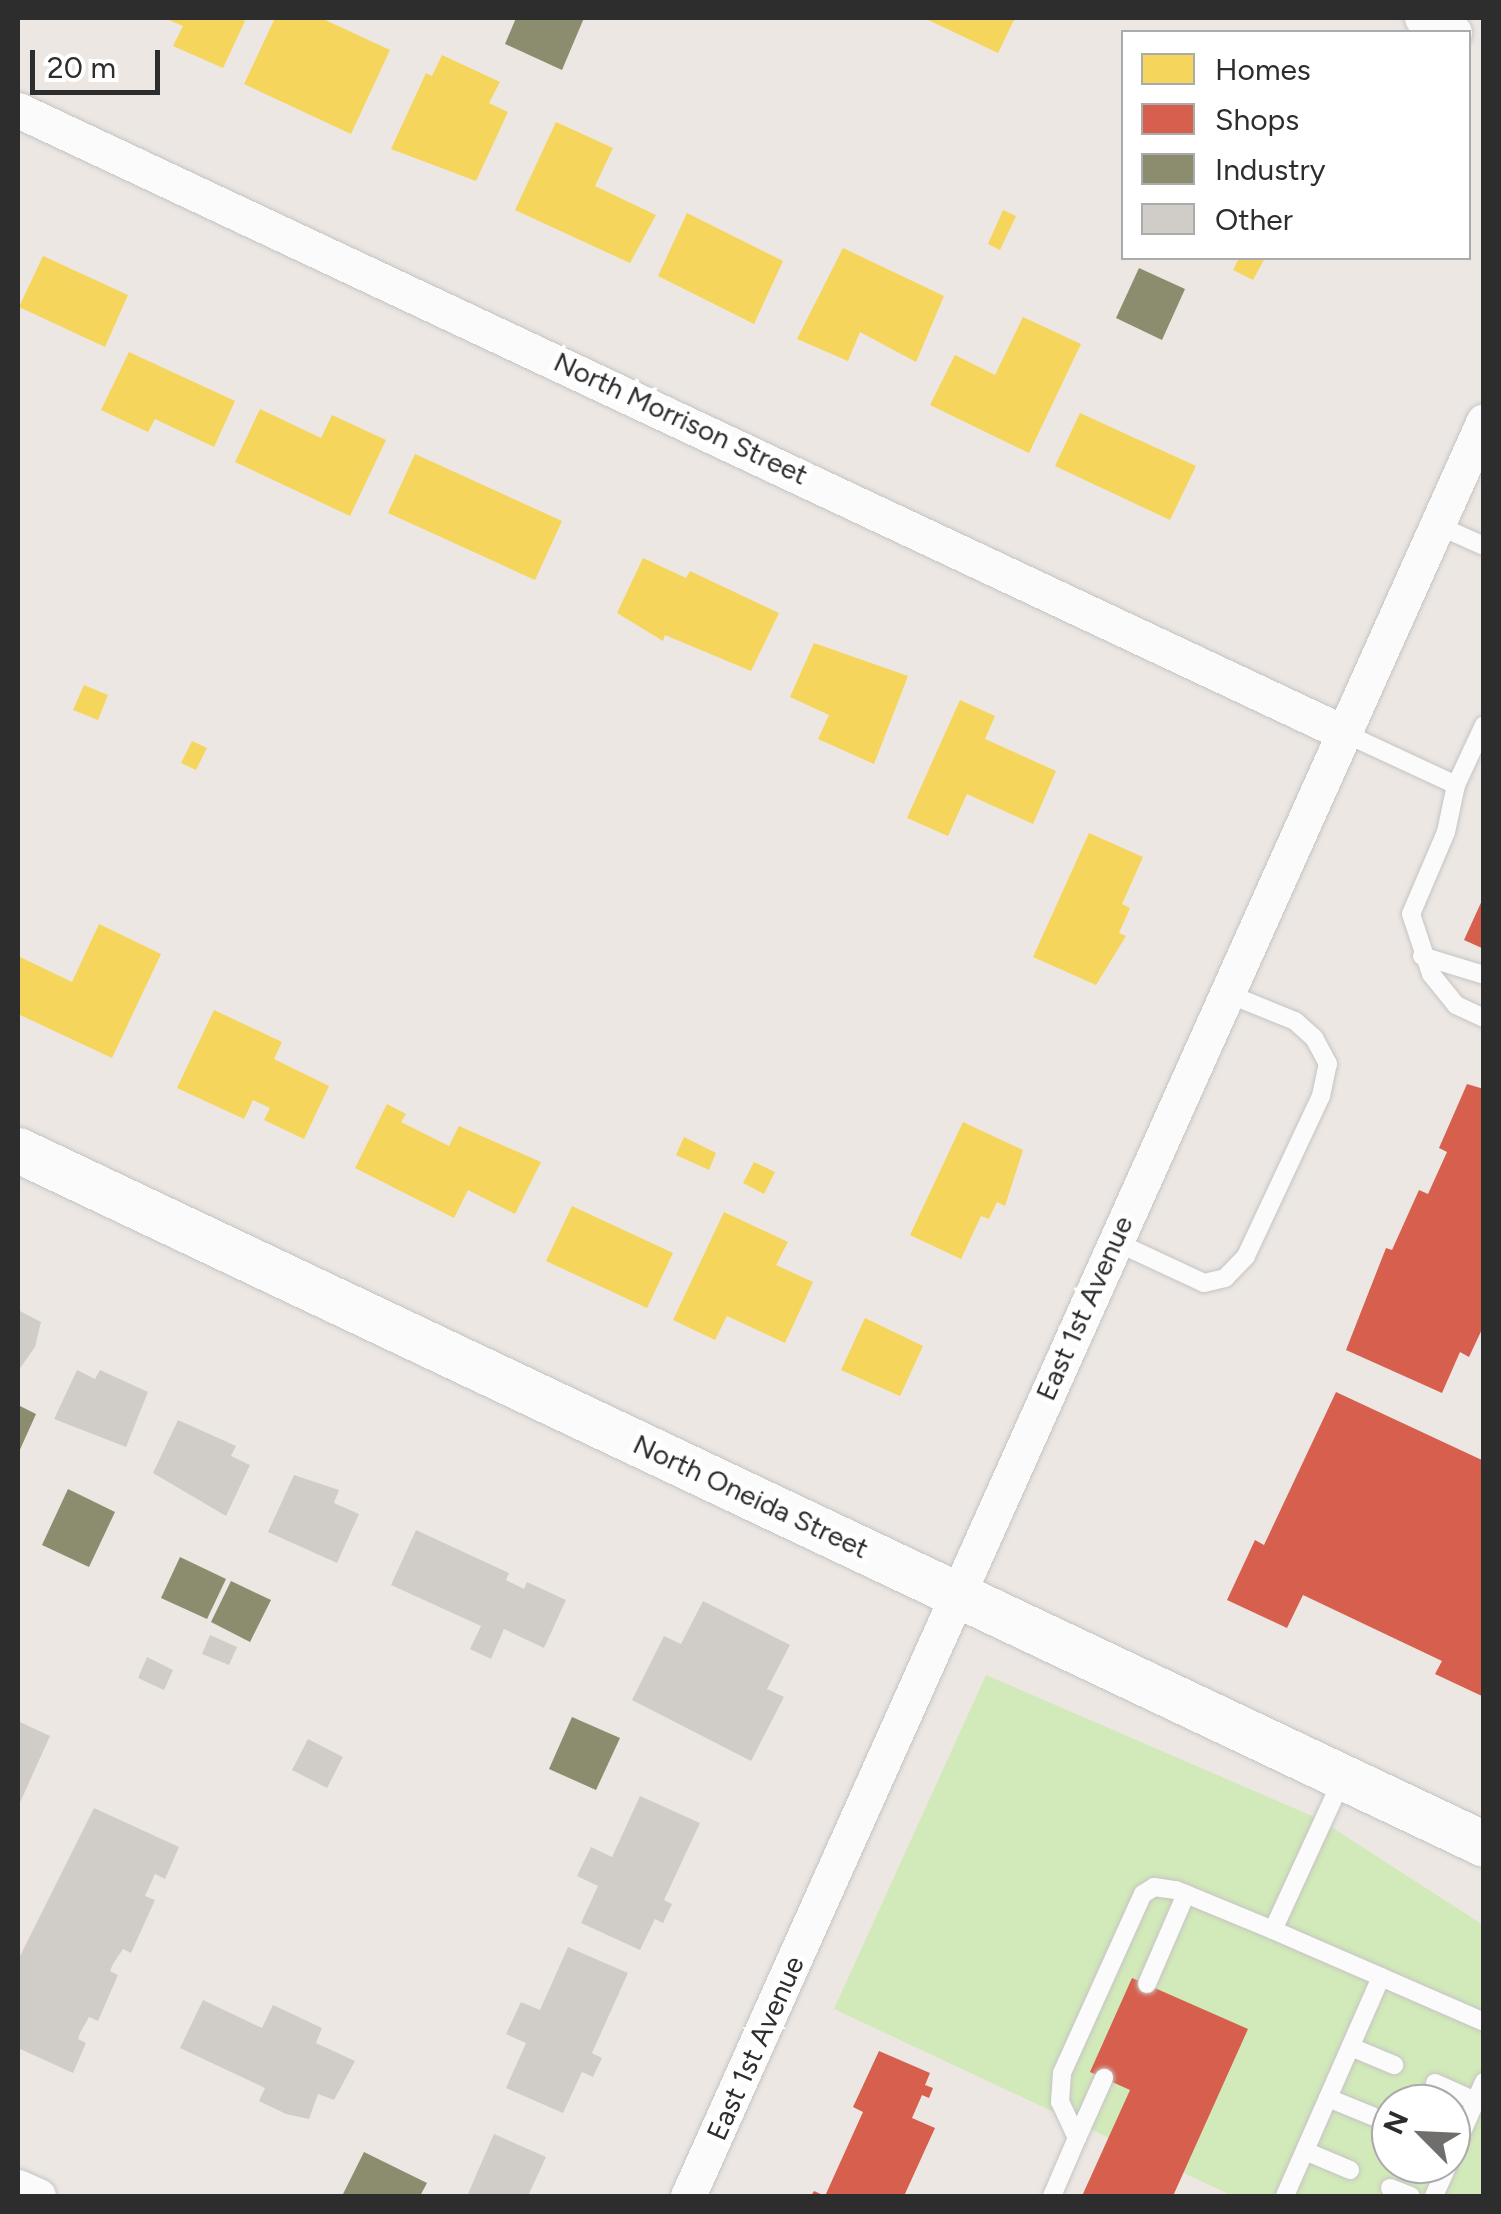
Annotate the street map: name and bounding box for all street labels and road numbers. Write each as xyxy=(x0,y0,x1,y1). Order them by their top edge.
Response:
street label: North Morrison Street xyxy=(549,344,813,492)
street label: East 1st Avenue xyxy=(1028,1211,1140,1405)
street label: North Oneida Street xyxy=(628,1427,874,1565)
street label: East 1st Avenue xyxy=(699,1951,811,2145)

